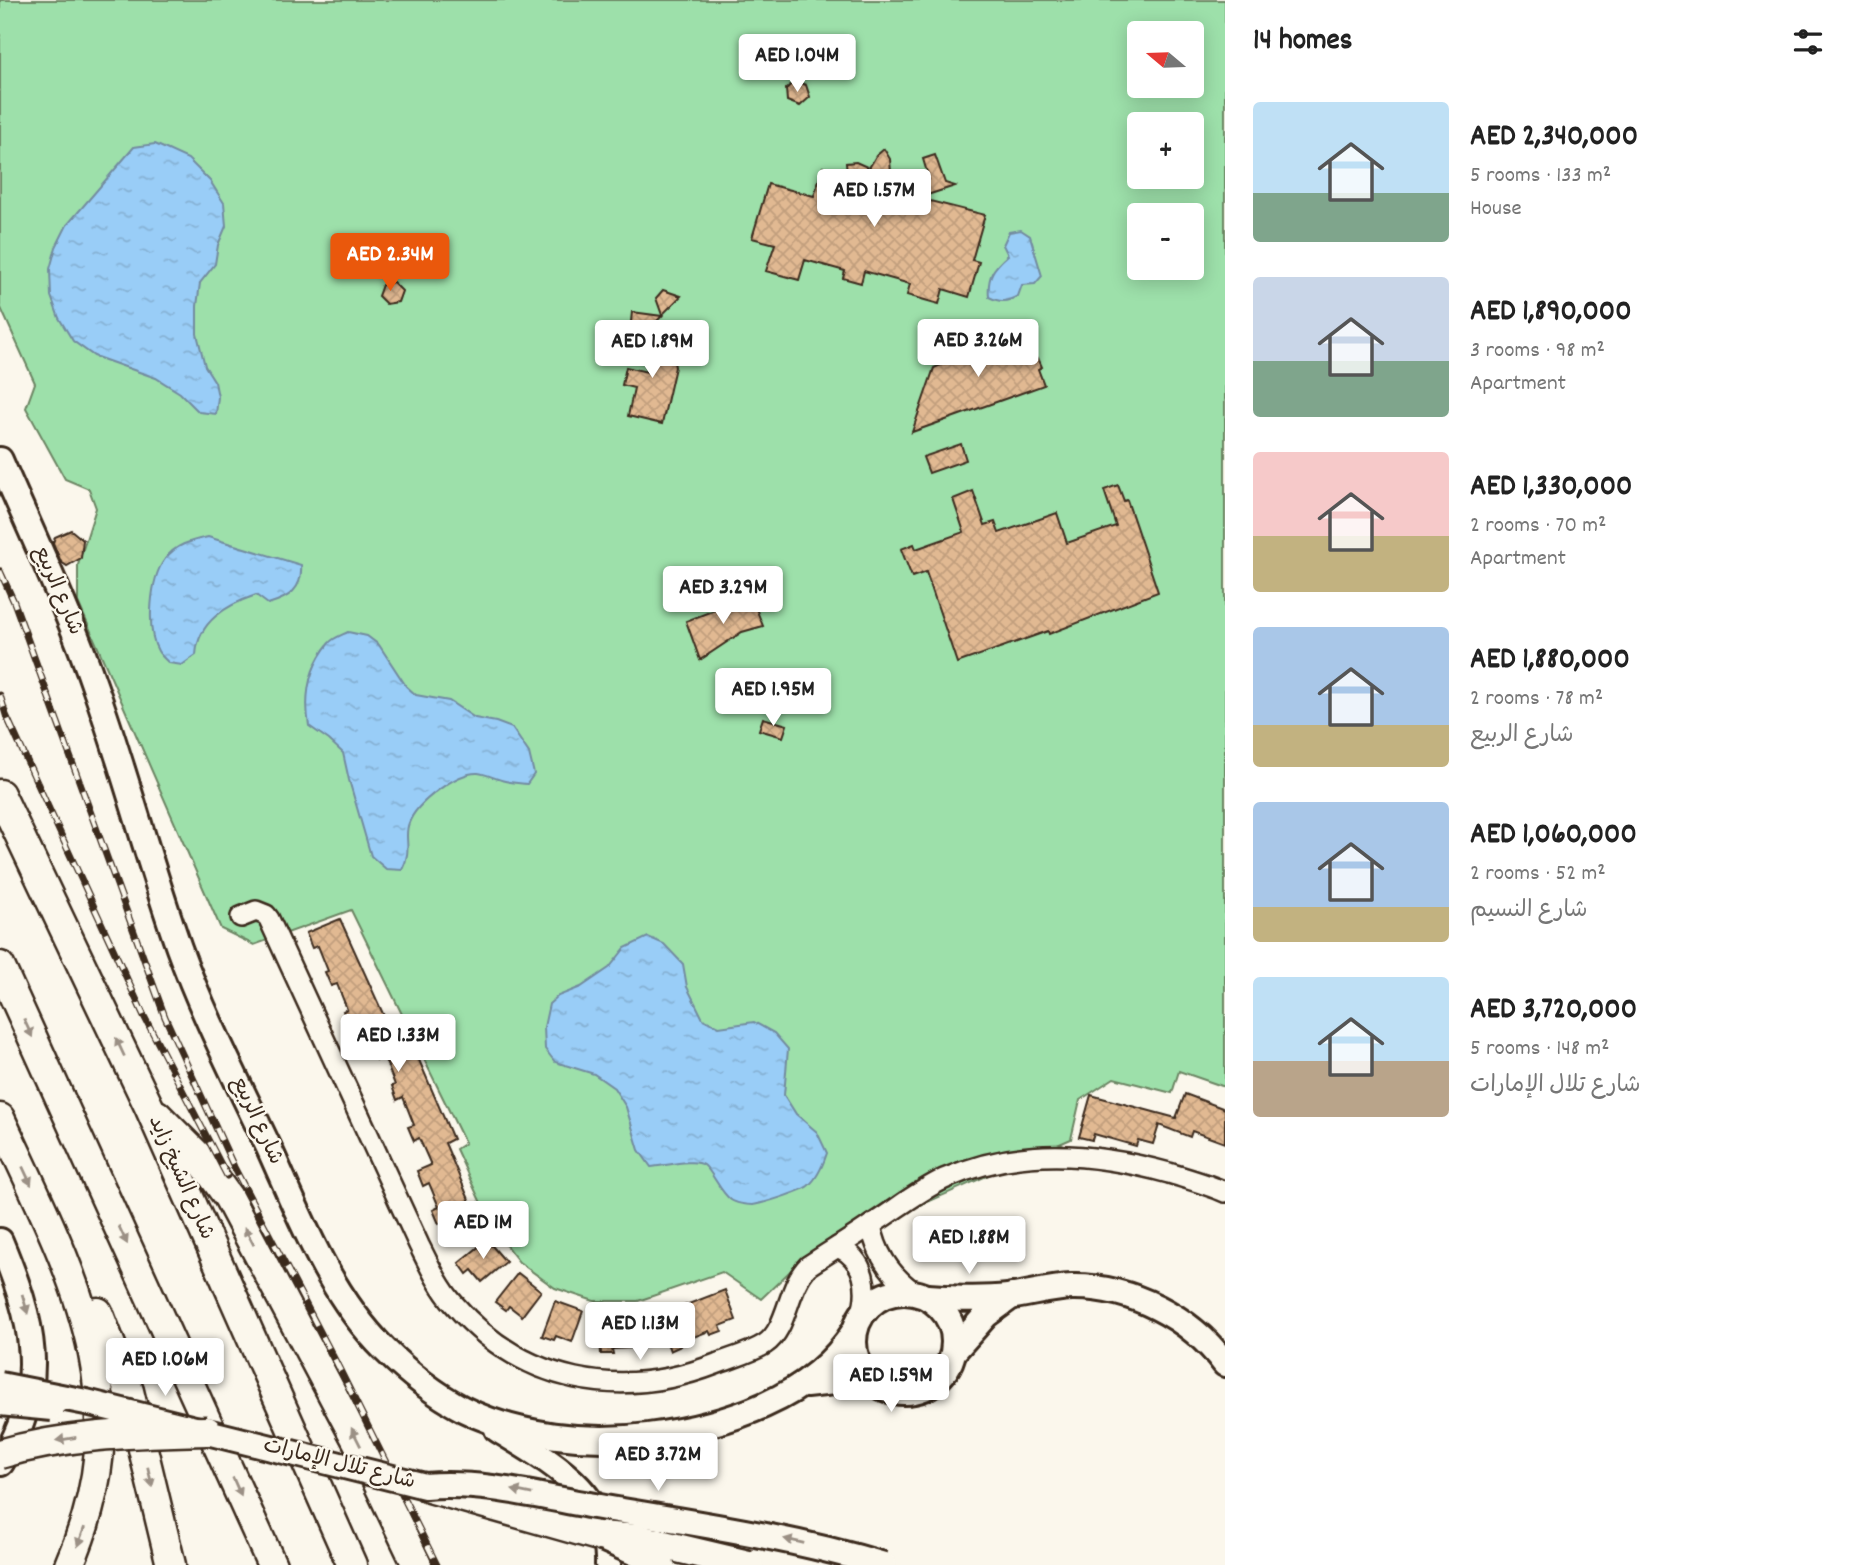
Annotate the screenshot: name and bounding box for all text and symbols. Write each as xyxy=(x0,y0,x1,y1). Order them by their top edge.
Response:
north arrow xyxy=(1127,21,1204,98)
map controls xyxy=(1127,21,1204,280)
text: 14 homes xyxy=(1253,21,1352,64)
icon: filters xyxy=(1789,23,1827,61)
pin: AED 1.04M xyxy=(717,34,877,94)
text: AED 1.04M xyxy=(755,40,839,73)
button: + xyxy=(1127,112,1204,189)
text: AED 2,340,000 xyxy=(1470,117,1638,160)
icon: home xyxy=(1309,130,1393,214)
text: 5 rooms · 133 m² xyxy=(1470,160,1611,193)
pin: AED 1.57M xyxy=(794,170,954,229)
text: AED 1.57M xyxy=(833,175,915,208)
text: House xyxy=(1470,193,1522,226)
button: − xyxy=(1127,203,1204,280)
pin: AED 2.34M xyxy=(310,233,470,293)
text: AED 2.34M xyxy=(346,239,434,272)
text: AED 1,890,000 xyxy=(1470,292,1632,335)
icon: home xyxy=(1309,305,1393,389)
pin: AED 1.89M xyxy=(572,320,732,380)
pin: AED 3.26M xyxy=(898,320,1058,379)
text: AED 3.26M xyxy=(934,325,1022,358)
text: AED 1.89M xyxy=(611,326,693,359)
text: 3 rooms · 98 m² xyxy=(1470,335,1605,368)
text: Apartment xyxy=(1470,368,1566,401)
text: AED 1,330,000 xyxy=(1470,467,1632,510)
icon: home xyxy=(1309,480,1393,564)
text: 2 rooms · 70 m² xyxy=(1470,510,1606,543)
street label: شارع الربيع xyxy=(25,542,89,640)
text: Apartment xyxy=(1470,543,1566,576)
pin: AED 3.29M xyxy=(643,566,803,626)
text: AED 3.29M xyxy=(679,572,767,605)
text: AED 1,880,000 xyxy=(1470,640,1630,683)
icon: home xyxy=(1309,655,1393,739)
pin: AED 1.95M xyxy=(693,668,853,728)
text: AED 1.95M xyxy=(731,674,815,707)
text: 2 rooms · 78 m² xyxy=(1470,683,1603,716)
text: شارع الربيع xyxy=(1470,720,1573,753)
text: AED 1,060,000 xyxy=(1470,815,1637,858)
icon: home xyxy=(1309,830,1393,914)
text: 2 rooms · 52 m² xyxy=(1470,858,1606,891)
text: شارع النسيم xyxy=(1470,895,1588,928)
text: AED 3,720,000 xyxy=(1470,990,1637,1033)
icon: home xyxy=(1309,1005,1393,1089)
pin: AED 1.33M xyxy=(318,1014,478,1074)
one-way arrow xyxy=(22,1018,34,1038)
text: AED 1.33M xyxy=(357,1020,439,1053)
text: 5 rooms · 148 m² xyxy=(1470,1033,1609,1066)
one-way arrow xyxy=(115,1037,126,1058)
text: شارع تلال الإمارات xyxy=(1470,1070,1641,1103)
street label: شارع الربيع xyxy=(222,1072,290,1170)
street label: شارع الشيخ زايد xyxy=(139,1111,221,1245)
one-way arrow xyxy=(21,1166,33,1186)
pin: AED 1M xyxy=(426,1202,540,1261)
text: AED 1M xyxy=(454,1207,512,1240)
pin: AED 1.88M xyxy=(889,1216,1049,1276)
text: AED 1.88M xyxy=(929,1222,1009,1255)
one-way arrow xyxy=(117,1225,129,1245)
one-way arrow xyxy=(243,1226,255,1246)
one-way arrow xyxy=(20,1294,30,1315)
pin: AED 1.13M xyxy=(560,1302,720,1362)
text: AED 1.13M xyxy=(601,1308,679,1341)
pin: AED 1.06M xyxy=(85,1338,245,1398)
text: AED 1.06M xyxy=(122,1344,208,1377)
pin: AED 1.59M xyxy=(811,1354,971,1414)
text: AED 1.59M xyxy=(849,1360,933,1393)
one-way arrow xyxy=(350,1427,361,1447)
street label: شارع تلال الإمارات xyxy=(260,1432,418,1498)
one-way arrow xyxy=(55,1433,77,1444)
pin: AED 3.72M xyxy=(578,1434,738,1493)
text: AED 3.72M xyxy=(615,1439,701,1472)
one-way arrow xyxy=(145,1466,156,1488)
one-way arrow xyxy=(231,1477,243,1497)
one-way arrow xyxy=(511,1486,533,1497)
one-way arrow xyxy=(75,1526,86,1547)
one-way arrow xyxy=(783,1535,805,1546)

